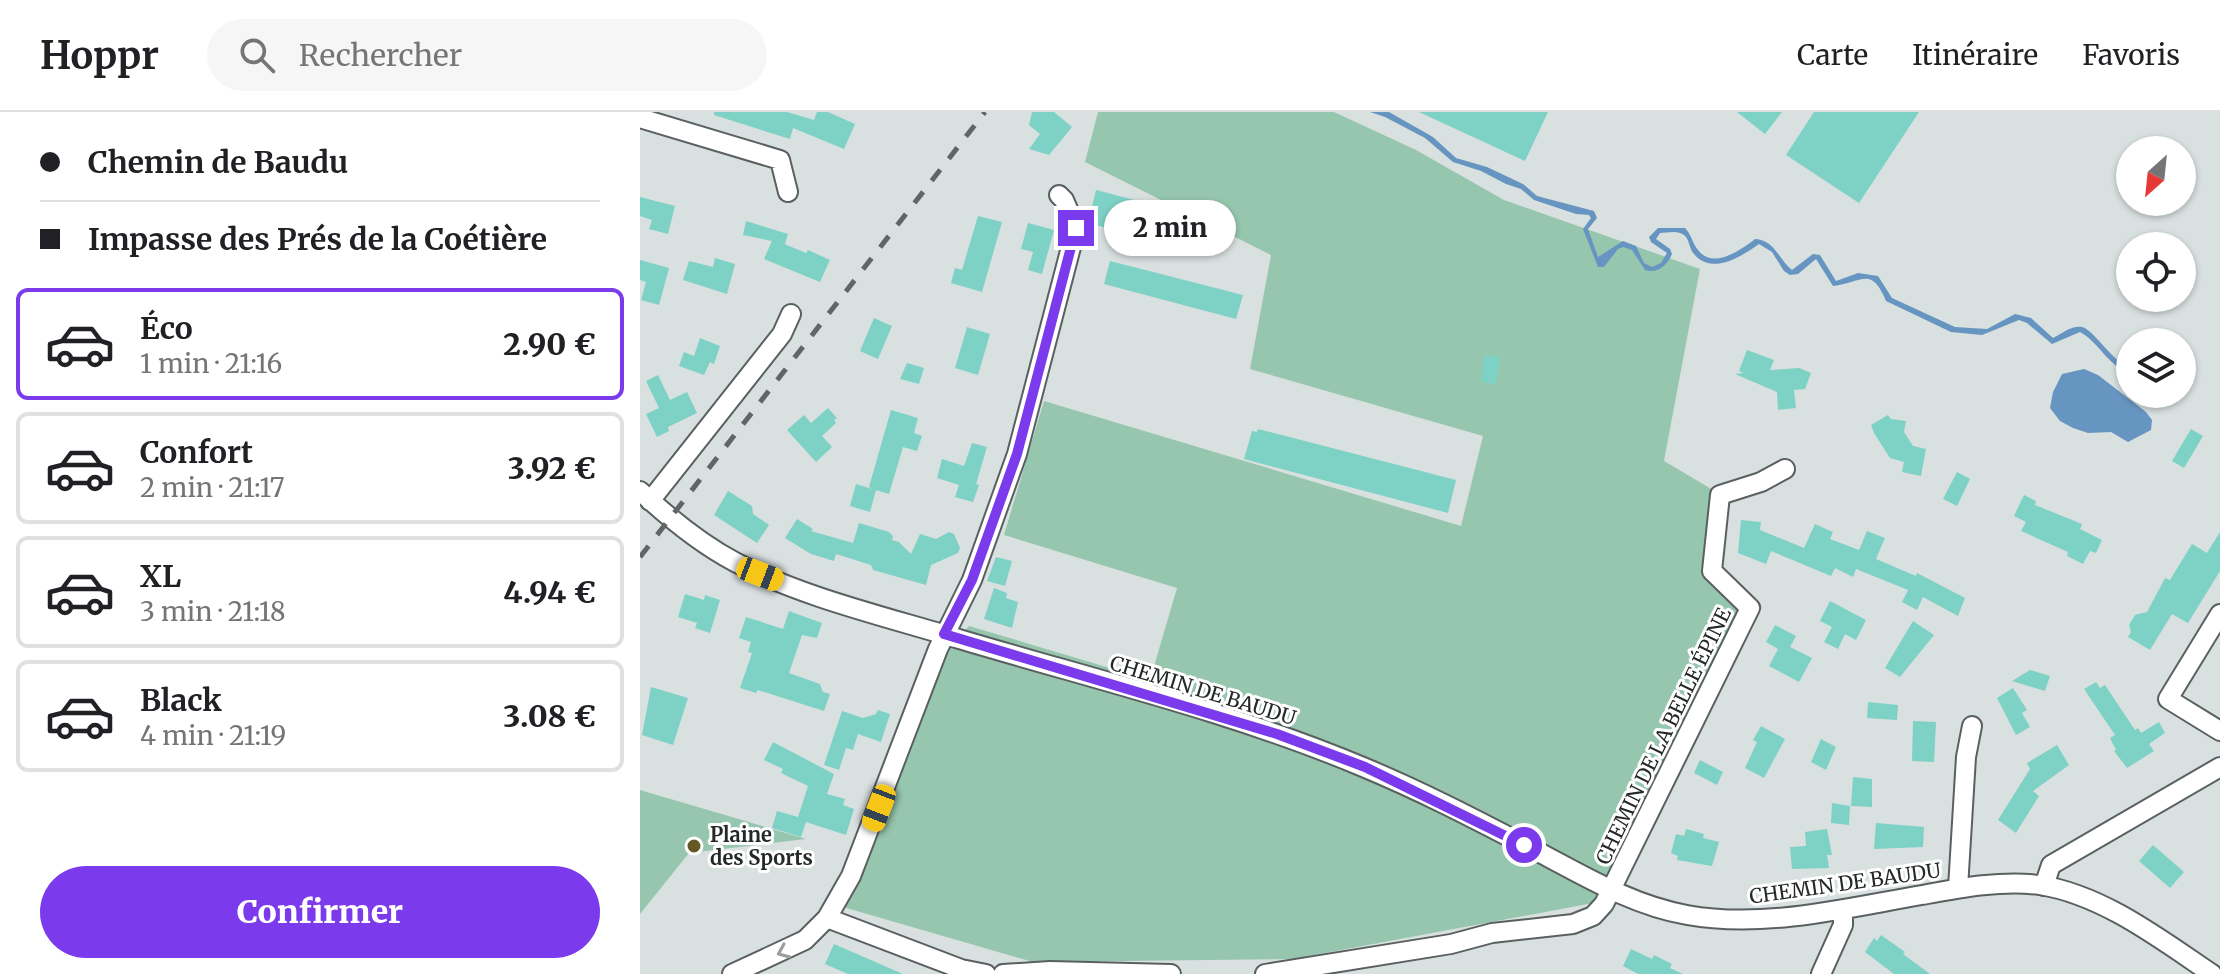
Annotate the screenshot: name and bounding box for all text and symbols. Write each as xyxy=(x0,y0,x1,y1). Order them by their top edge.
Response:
search box xyxy=(207,19,767,91)
text: Hoppr xyxy=(40,32,159,79)
icon: search xyxy=(235,33,279,77)
text: Rechercher xyxy=(299,36,462,74)
text: Carte xyxy=(1797,37,1868,73)
text: Itinéraire xyxy=(1912,37,2038,73)
text: Favoris xyxy=(2082,37,2180,73)
north arrow xyxy=(2116,136,2196,216)
map controls xyxy=(2116,136,2196,408)
text: Chemin de Baudu xyxy=(88,143,348,181)
callout: 2 min xyxy=(1104,200,1236,256)
route end xyxy=(1058,210,1094,246)
text: 2 min xyxy=(1133,211,1207,244)
text: Impasse des Prés de la Coétière xyxy=(88,220,547,258)
button: locate xyxy=(2116,232,2196,312)
icon: car xyxy=(44,308,116,380)
text: Éco xyxy=(140,309,193,347)
text: 2.90 € xyxy=(503,325,596,363)
button: layers xyxy=(2116,328,2196,408)
text: 1 min · 21:16 xyxy=(140,347,282,380)
icon: car xyxy=(44,432,116,504)
text: Confort xyxy=(140,433,253,471)
text: 3.92 € xyxy=(508,449,596,487)
text: 2 min · 21:17 xyxy=(140,471,285,504)
car xyxy=(733,554,787,594)
icon: car xyxy=(44,556,116,628)
text: XL xyxy=(140,557,181,595)
text: 4.94 € xyxy=(503,573,596,611)
text: 3 min · 21:18 xyxy=(140,595,285,628)
street label: CHEMIN DE LA BELLE ÉPINE xyxy=(1588,603,1736,868)
street label: CHEMIN DE BAUDU xyxy=(1107,650,1299,730)
icon: car xyxy=(44,680,116,752)
text: Black xyxy=(140,681,222,719)
text: 3.08 € xyxy=(503,697,596,735)
text: 4 min · 21:19 xyxy=(140,719,286,752)
car xyxy=(859,781,899,835)
place label: Plaine des Sports xyxy=(710,822,813,870)
route start xyxy=(1506,827,1542,863)
marker: Plaine des Sports xyxy=(685,837,703,855)
street label: CHEMIN DE BAUDU xyxy=(1748,857,1943,909)
button: Confirmer xyxy=(40,866,600,958)
one-way arrow xyxy=(777,942,792,958)

